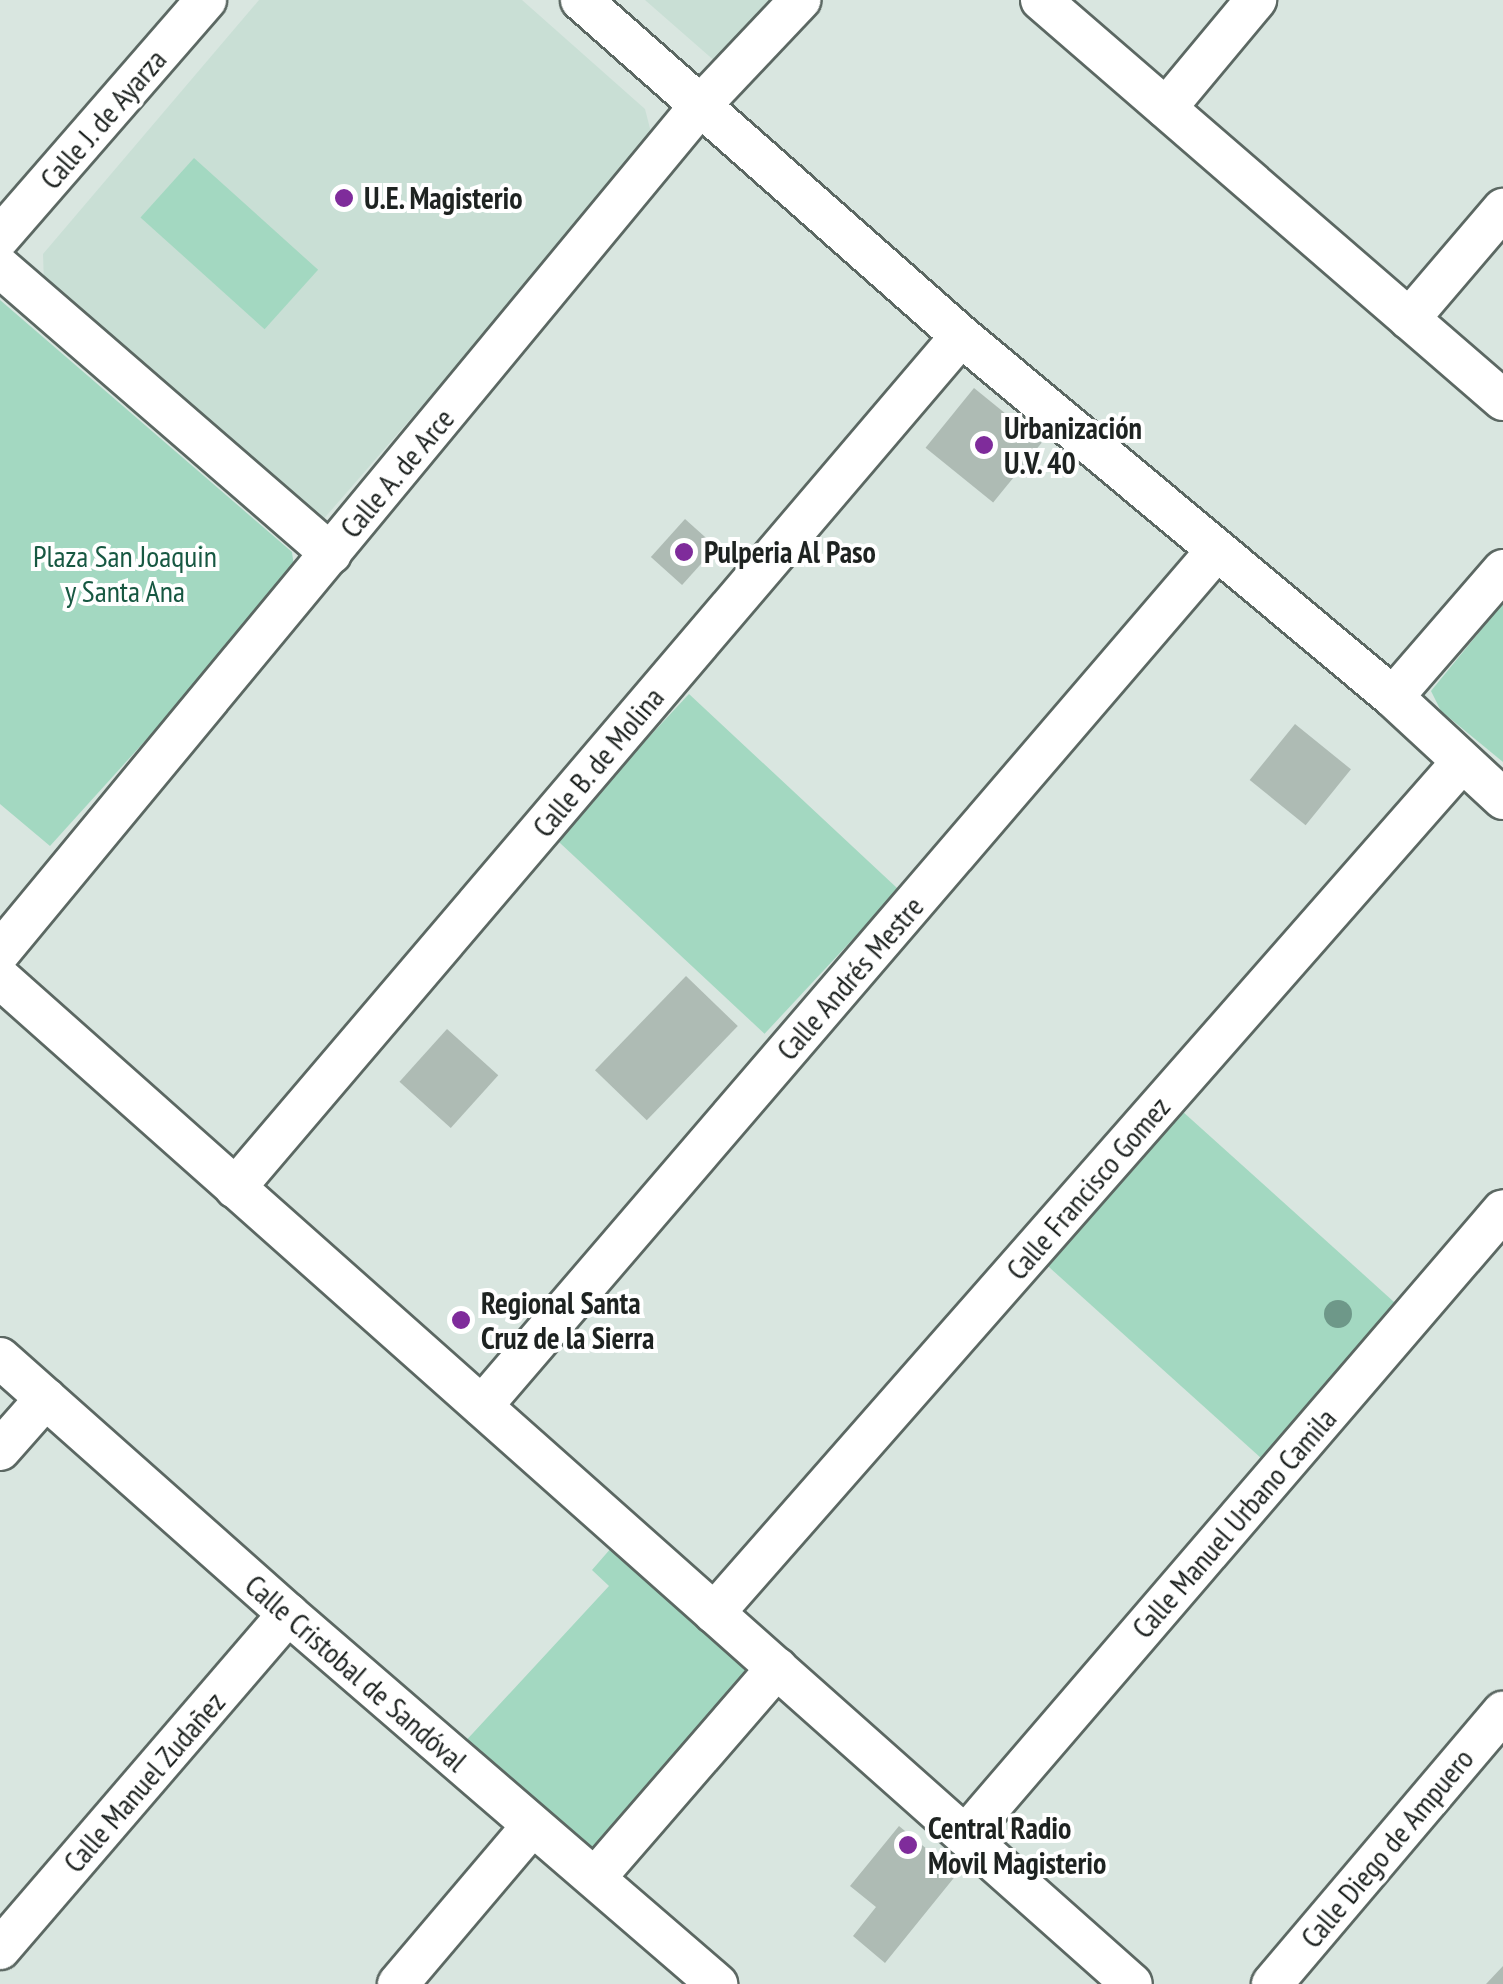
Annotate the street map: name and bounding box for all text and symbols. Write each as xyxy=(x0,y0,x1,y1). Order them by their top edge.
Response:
street label: Calle J. de Ayarza xyxy=(32,41,174,197)
place label: U.E. Magisterio xyxy=(364,180,525,216)
marker: U.E. Magisterio xyxy=(333,187,355,209)
street label: Calle A. de Arce xyxy=(331,400,463,546)
place label: Urbanización U.V. 40 xyxy=(1004,410,1142,480)
marker: Urbanización U.V. 40 xyxy=(973,434,995,456)
place label: Pulperia Al Paso xyxy=(704,534,877,570)
park label: Plaza San Joaquin y Santa Ana xyxy=(33,538,217,608)
marker: Pulperia Al Paso xyxy=(673,541,695,563)
street label: Calle B. de Molina xyxy=(524,679,672,845)
street label: Calle Andrés Mestre xyxy=(769,888,931,1068)
street label: Calle Francisco Gomez xyxy=(999,1089,1177,1287)
place label: Regional Santa Cruz de la Sierra xyxy=(481,1285,655,1356)
marker: Regional Santa Cruz de la Sierra xyxy=(450,1309,472,1331)
street label: Calle Manuel Urbano Camila xyxy=(1124,1401,1344,1645)
street label: Calle Cristobal de Sandóval xyxy=(238,1567,474,1779)
street label: Calle Manuel Zudañez xyxy=(56,1684,232,1880)
street label: Calle Diego de Ampuero xyxy=(1293,1741,1481,1955)
place label: Central Radio Movil Magisterio xyxy=(928,1810,1106,1880)
marker: Central Radio Movil Magisterio xyxy=(897,1834,919,1856)

